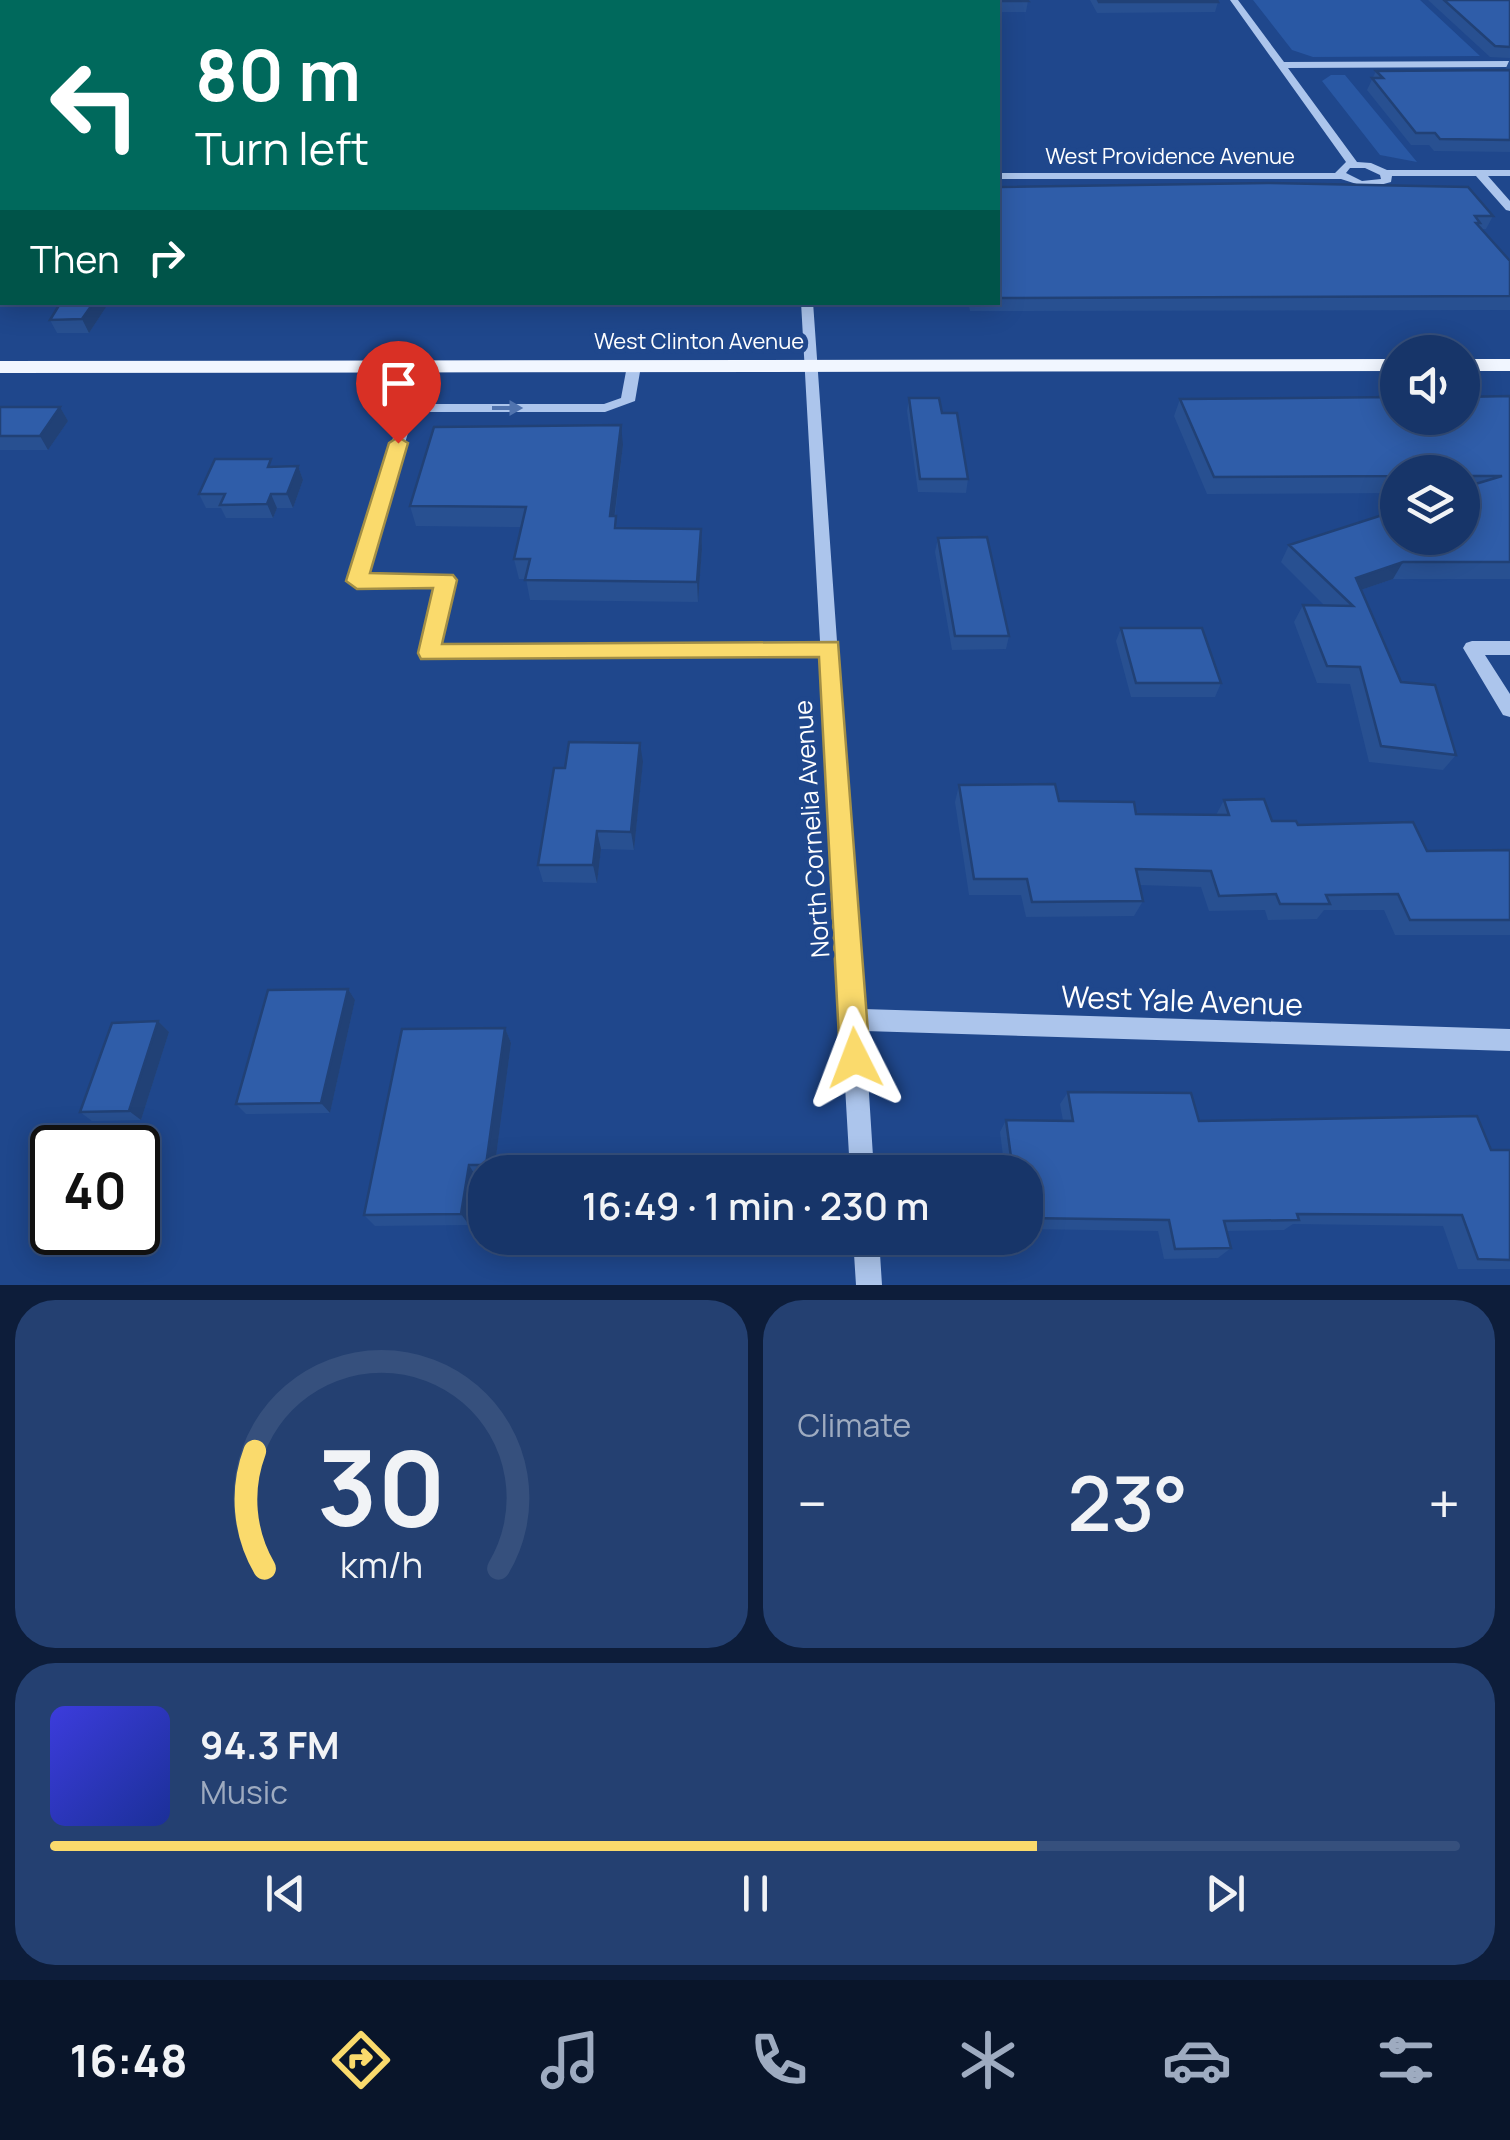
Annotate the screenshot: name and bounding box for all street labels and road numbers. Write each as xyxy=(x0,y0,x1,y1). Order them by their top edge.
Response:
street label: West Providence Avenue xyxy=(1045,141,1295,171)
street label: West Clinton Avenue xyxy=(594,326,804,356)
street label: North Cornelia Avenue xyxy=(785,699,837,959)
street label: West Yale Avenue xyxy=(1060,975,1304,1025)

